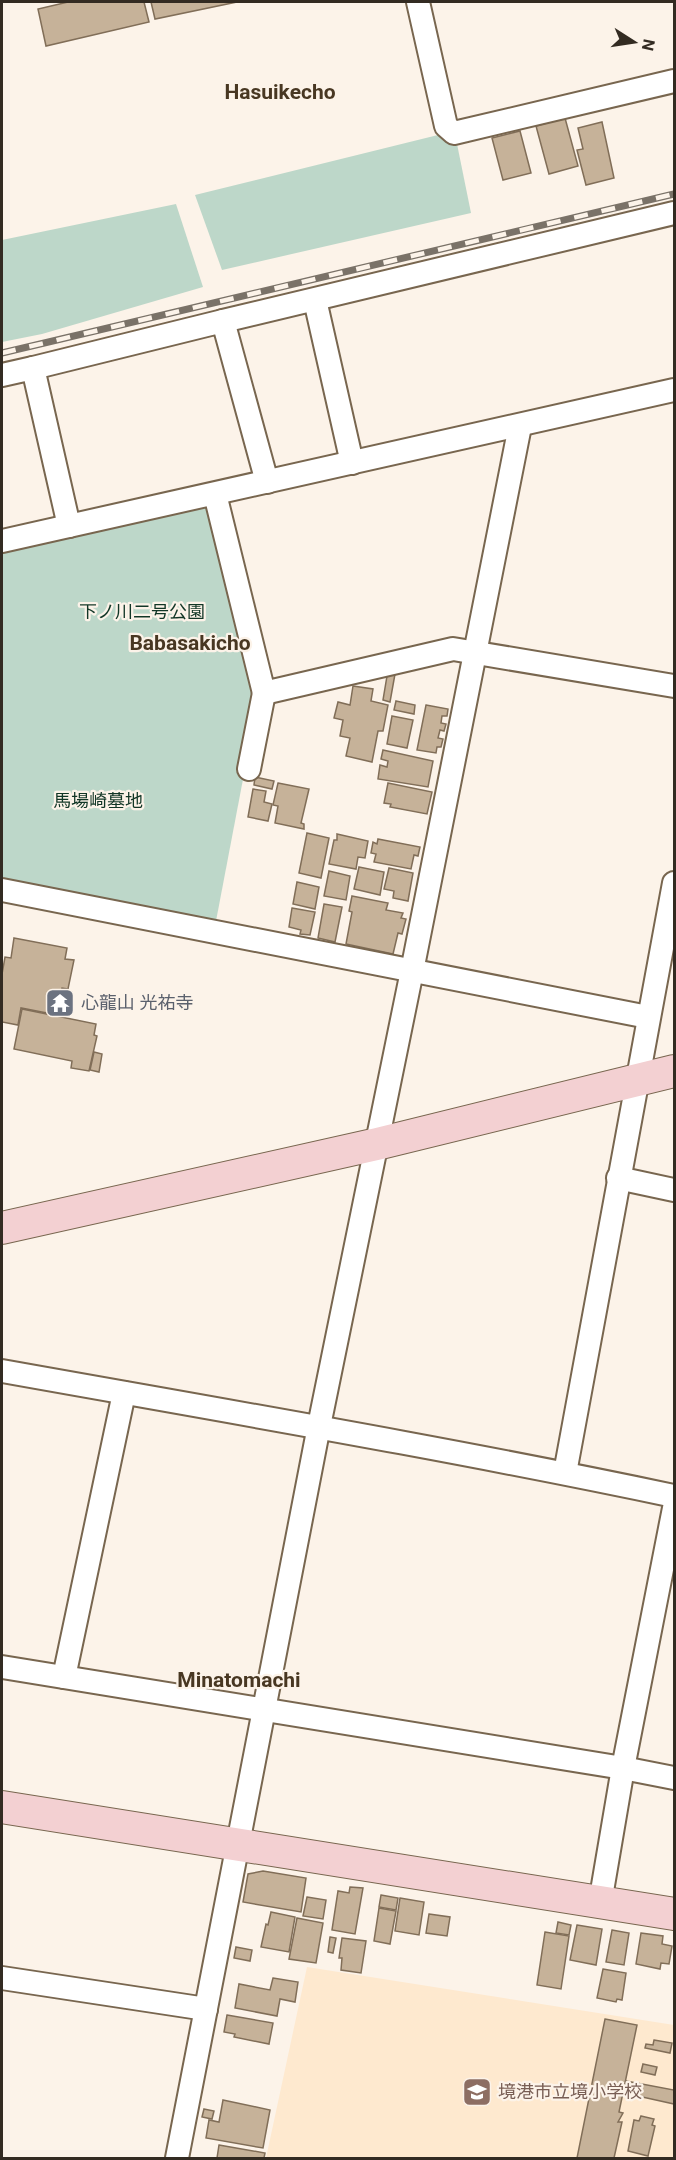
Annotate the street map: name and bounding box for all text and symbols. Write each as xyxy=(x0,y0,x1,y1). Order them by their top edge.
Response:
north arrow xyxy=(604,12,664,72)
text: N xyxy=(638,38,659,53)
district label: Hasuikecho xyxy=(224,80,336,104)
park label: 下ノ川二号公園 xyxy=(79,601,205,622)
district label: Babasakicho xyxy=(129,631,251,655)
park label: 馬場崎墓地 xyxy=(53,790,143,811)
temple icon: 心龍山 光祐寺 xyxy=(44,987,76,1019)
place label: 心龍山 光祐寺 xyxy=(81,992,193,1013)
district label: Minatomachi xyxy=(177,1668,301,1692)
school or university icon: 境港市立境小学校 xyxy=(461,2076,493,2108)
place label: 境港市立境小学校 xyxy=(498,2081,642,2102)

